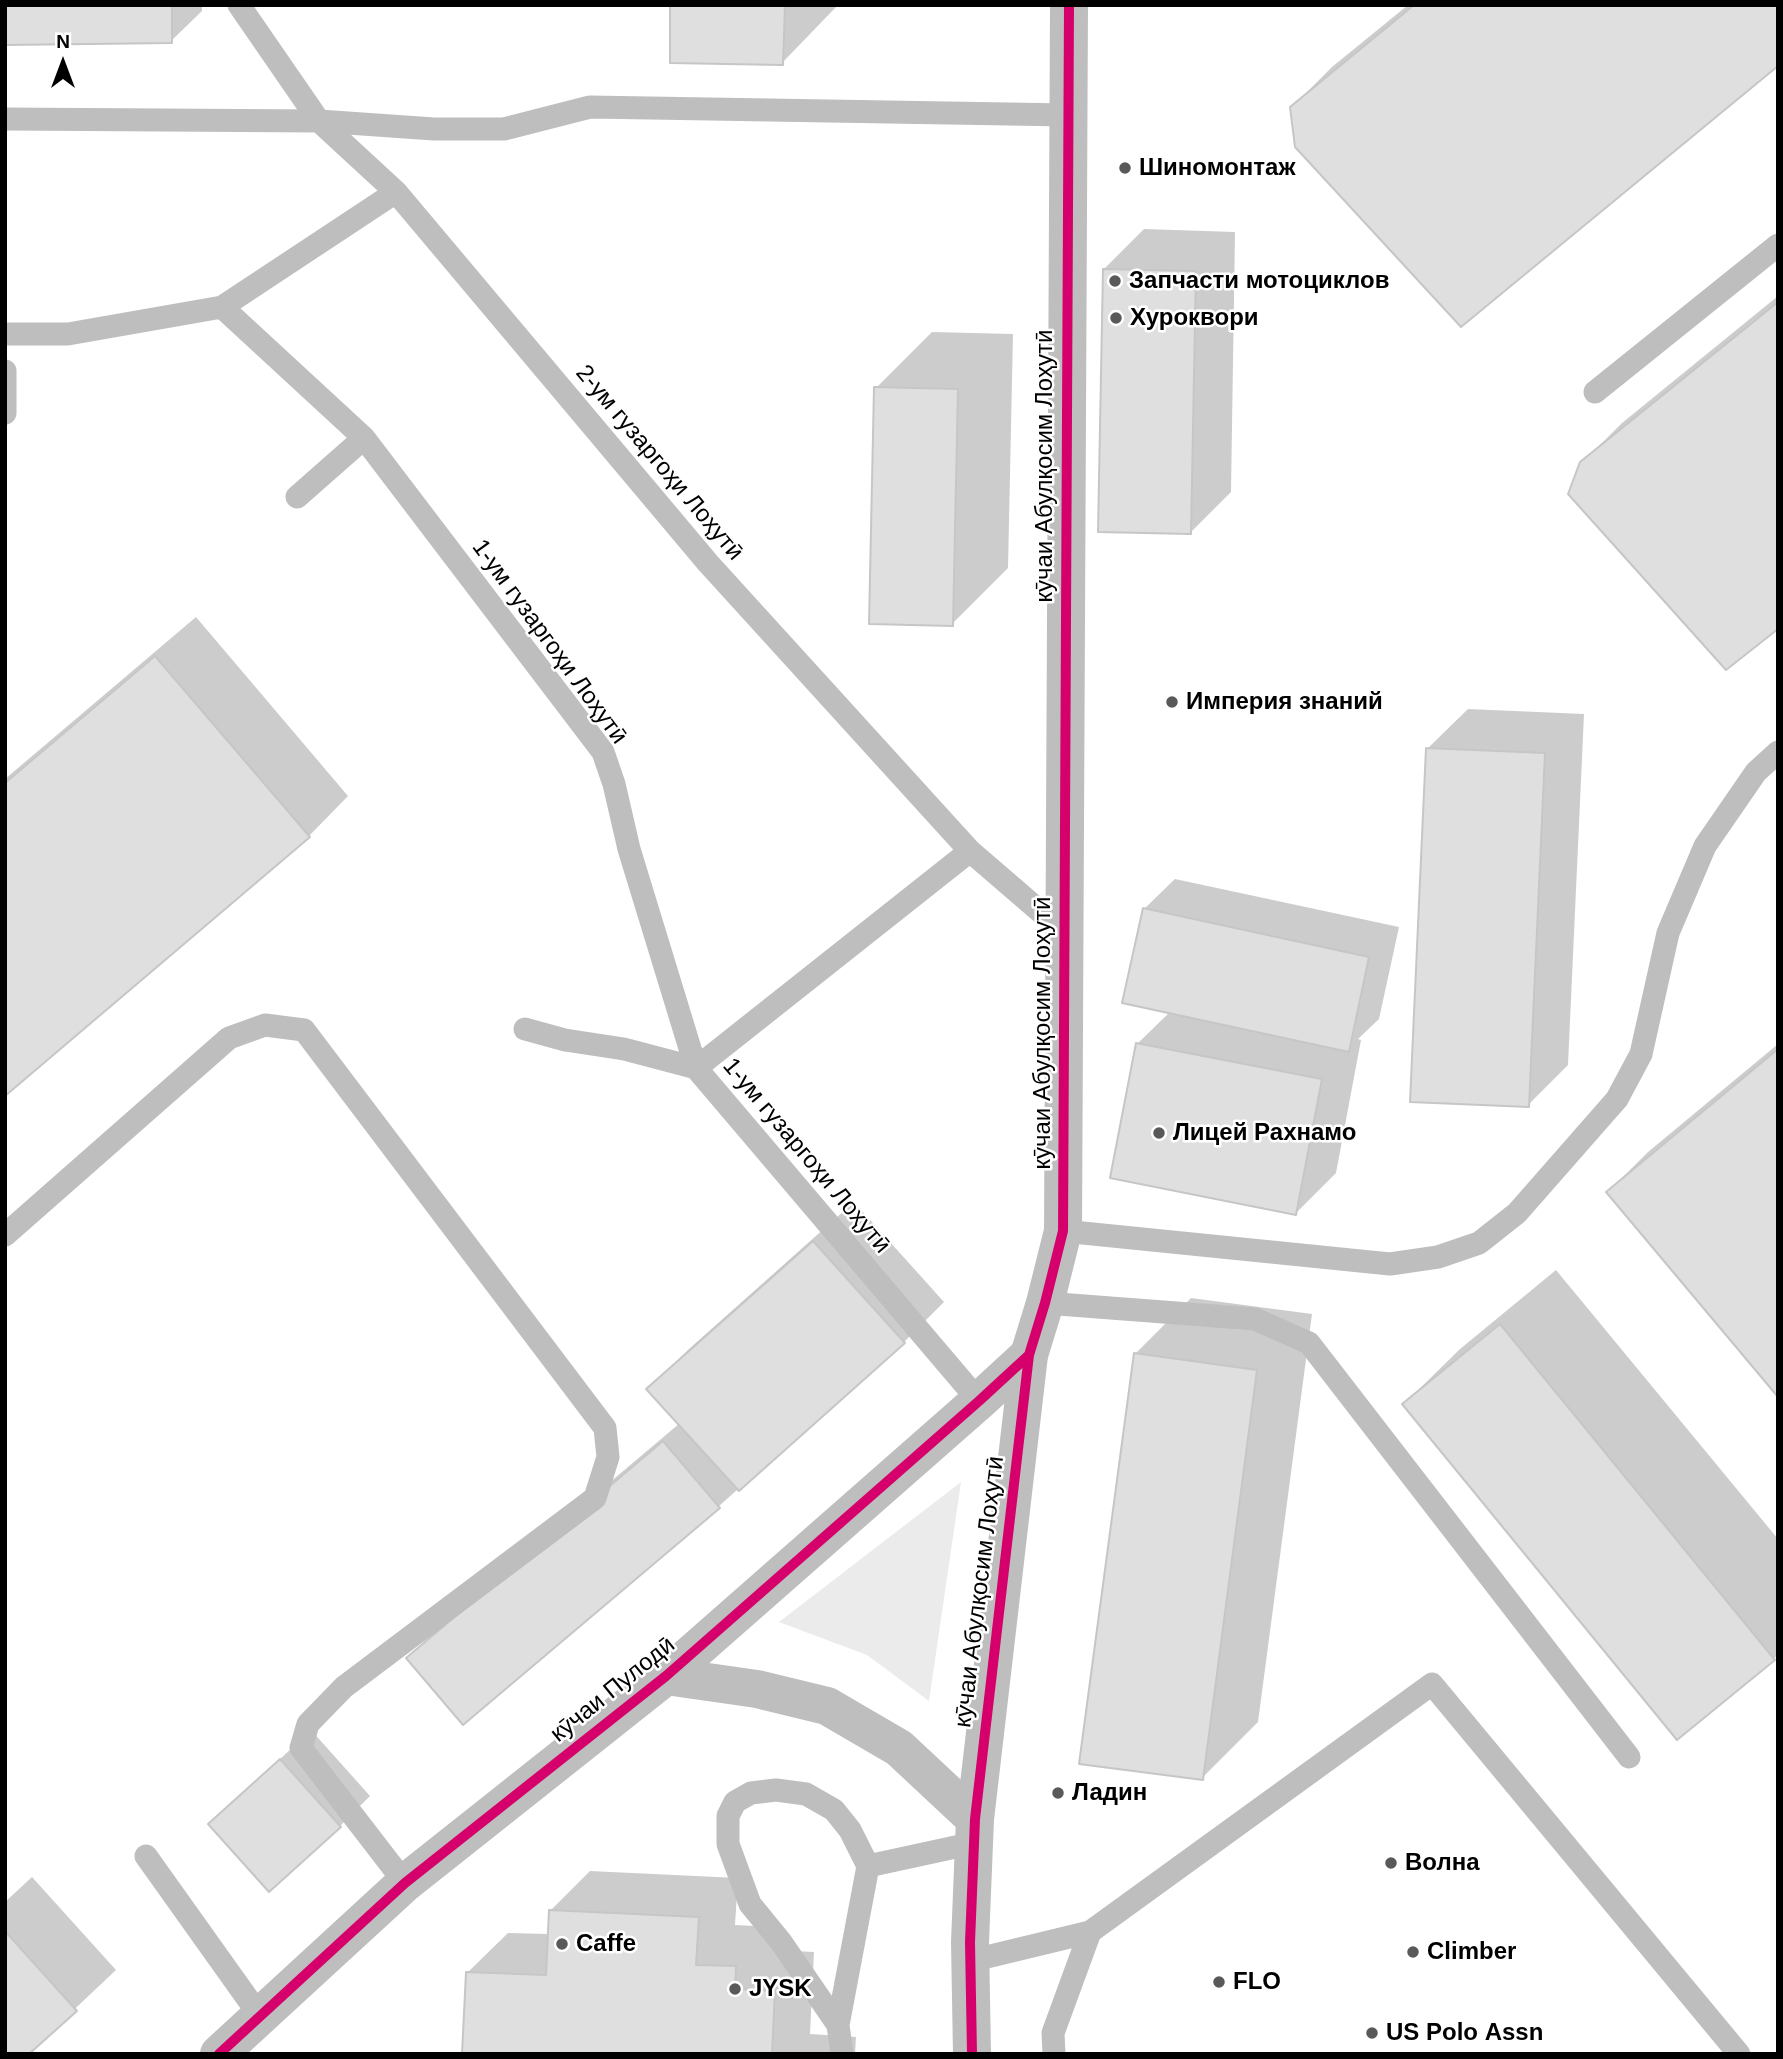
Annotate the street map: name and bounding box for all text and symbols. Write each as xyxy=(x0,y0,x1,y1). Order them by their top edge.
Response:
north arrow xyxy=(28,28,98,98)
text: N xyxy=(56,31,70,52)
place label: Шиномонтаж xyxy=(1139,154,1295,182)
marker: Шиномонтаж xyxy=(1117,160,1133,176)
place label: Запчасти мотоциклов xyxy=(1129,267,1389,295)
marker: Запчасти мотоциклов xyxy=(1107,273,1123,289)
place label: Хуроквори xyxy=(1130,304,1259,332)
marker: Хуроквори xyxy=(1108,310,1124,326)
street label: кӯчаи Абулқосим Лоҳутӣ xyxy=(1031,329,1059,603)
street label: 2-ум гузаргоҳи Лоҳутӣ xyxy=(569,360,749,566)
street label: 1-ум гузаргоҳи Лоҳутӣ xyxy=(465,534,633,750)
place label: Империя знаний xyxy=(1186,688,1383,716)
marker: Империя знаний xyxy=(1164,694,1180,710)
street label: кӯчаи Абулқосим Лоҳутӣ xyxy=(1029,896,1057,1170)
street label: 1-ум гузаргоҳи Лоҳутӣ xyxy=(716,1053,896,1259)
place label: Лицей Рахнамо xyxy=(1173,1119,1356,1147)
marker: Лицей Рахнамо xyxy=(1151,1125,1167,1141)
street label: кӯчаи Абулқосим Лоҳутӣ xyxy=(949,1455,1011,1729)
street label: кӯчаи Пулодӣ xyxy=(545,1631,681,1749)
place label: Ладин xyxy=(1072,1779,1147,1807)
marker: Ладин xyxy=(1050,1785,1066,1801)
place label: Волна xyxy=(1405,1849,1479,1877)
marker: Волна xyxy=(1383,1855,1399,1871)
place label: Caffe xyxy=(576,1930,636,1958)
marker: Caffe xyxy=(554,1936,570,1952)
place label: Climber xyxy=(1427,1938,1516,1966)
marker: Climber xyxy=(1405,1944,1421,1960)
place label: FLO xyxy=(1233,1968,1281,1996)
marker: FLO xyxy=(1211,1974,1227,1990)
place label: JYSK xyxy=(749,1975,812,2003)
marker: JYSK xyxy=(727,1981,743,1997)
place label: US Polo Assn xyxy=(1386,2019,1543,2047)
marker: US Polo Assn xyxy=(1364,2025,1380,2041)

